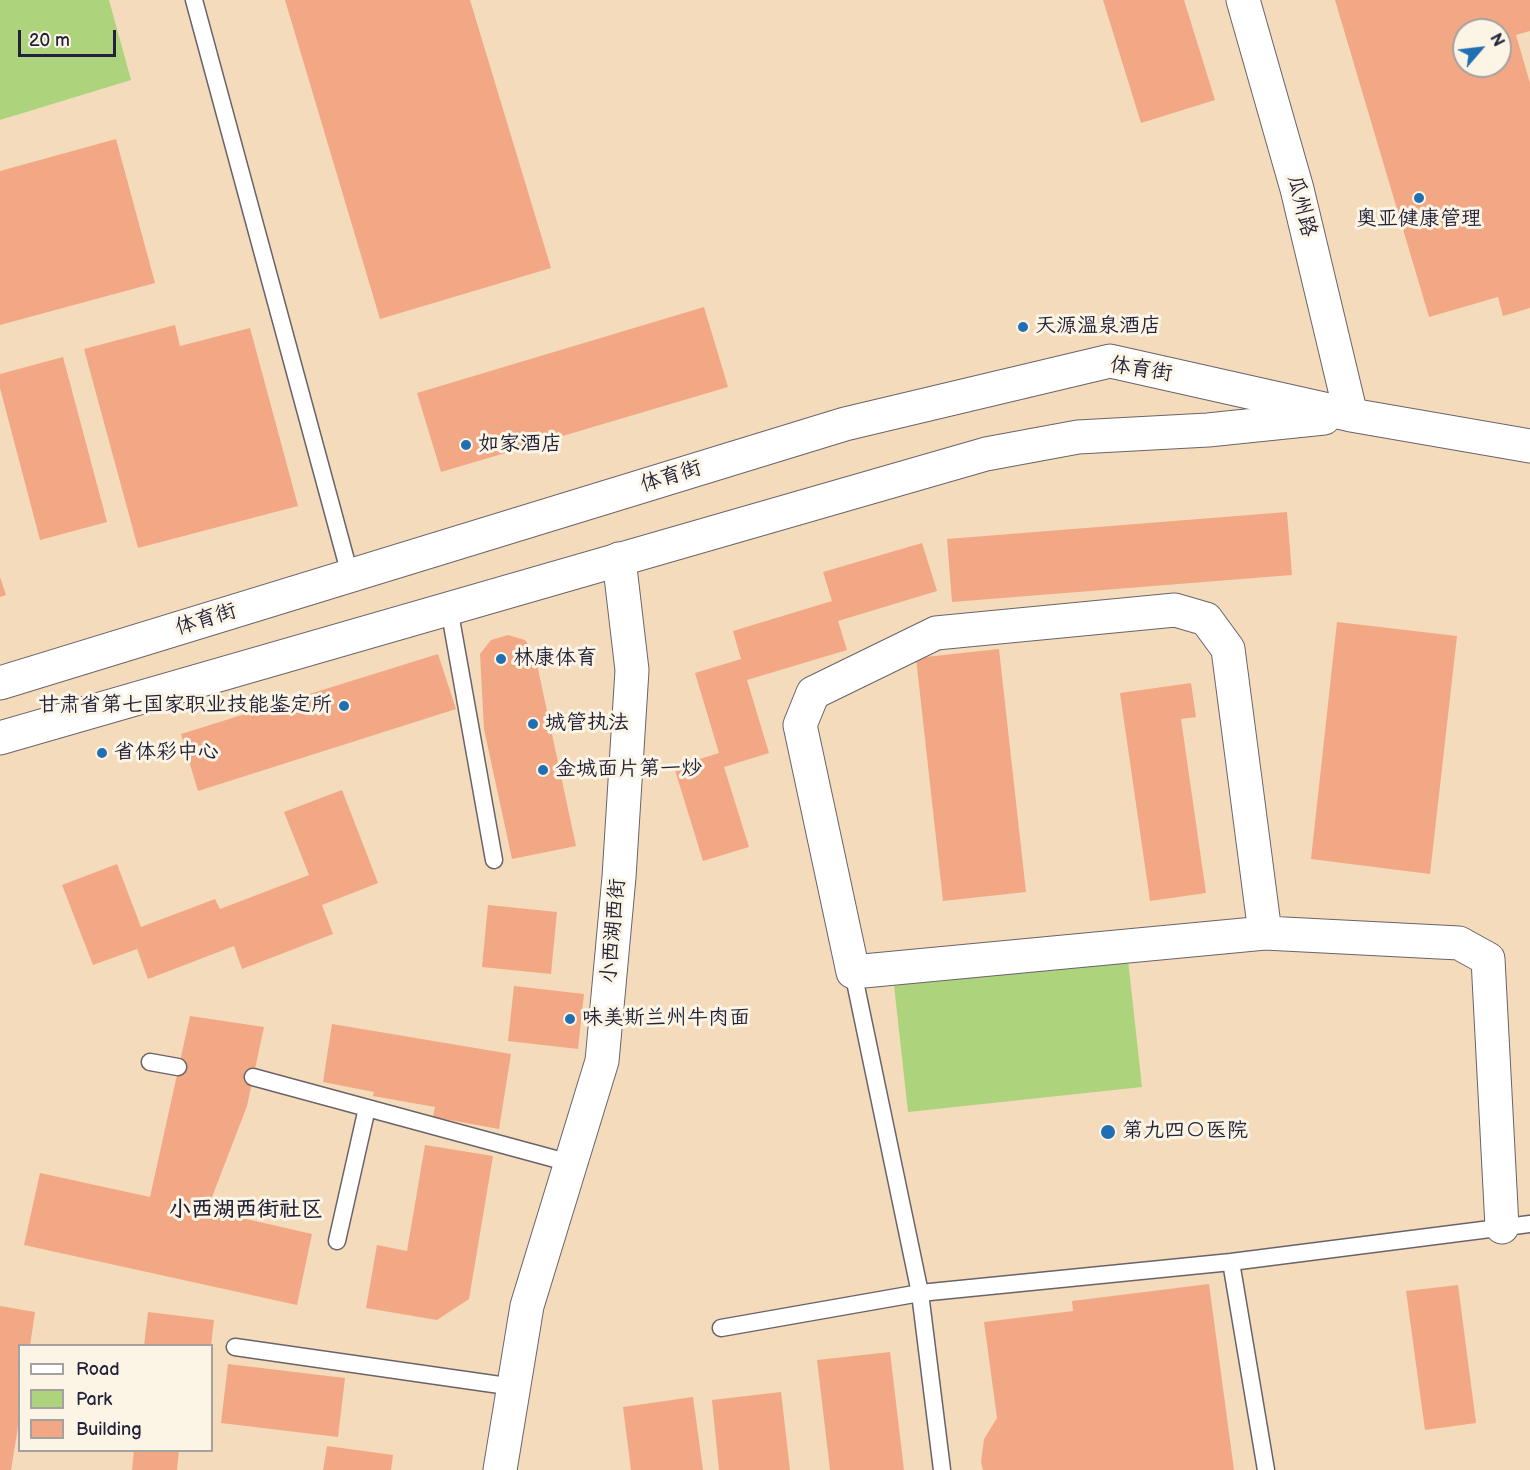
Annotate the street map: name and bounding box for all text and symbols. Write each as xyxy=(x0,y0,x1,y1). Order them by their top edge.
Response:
scale bar xyxy=(21,18,118,56)
north arrow xyxy=(1452,18,1512,78)
text: 20 m xyxy=(29,30,70,51)
text: N xyxy=(1485,30,1508,50)
street label: 瓜州路 xyxy=(1281,172,1321,240)
marker: 奥亚健康管理 xyxy=(1412,191,1426,205)
place label: 奥亚健康管理 xyxy=(1356,207,1482,233)
place label: 天源温泉酒店 xyxy=(1035,314,1161,340)
marker: 天源温泉酒店 xyxy=(1016,320,1030,334)
street label: 体育街 xyxy=(1108,353,1174,387)
place label: 如家酒店 xyxy=(478,432,562,458)
marker: 如家酒店 xyxy=(459,438,473,452)
street label: 体育街 xyxy=(637,456,705,498)
street label: 体育街 xyxy=(172,599,240,641)
place label: 林康体育 xyxy=(513,646,597,672)
marker: 林康体育 xyxy=(494,652,508,666)
place label: 甘肃省第七国家职业技能鉴定所 xyxy=(38,693,332,719)
marker: 甘肃省第七国家职业技能鉴定所 xyxy=(337,699,351,713)
place label: 城管执法 xyxy=(545,711,629,737)
marker: 城管执法 xyxy=(526,717,540,731)
place label: 省体彩中心 xyxy=(114,740,219,766)
marker: 省体彩中心 xyxy=(95,746,109,760)
place label: 金城面片第一炒 xyxy=(555,757,702,783)
marker: 金城面片第一炒 xyxy=(536,763,550,777)
street label: 小西湖西街 xyxy=(597,878,631,984)
place label: 味美斯兰州牛肉面 xyxy=(582,1006,750,1032)
marker: 味美斯兰州牛肉面 xyxy=(563,1012,577,1026)
place label: 第九四〇医院 xyxy=(1122,1119,1248,1145)
marker: 第九四〇医院 xyxy=(1099,1123,1117,1141)
district label: 小西湖西街社区 xyxy=(169,1197,323,1223)
legend xyxy=(18,1344,213,1452)
text: Road xyxy=(76,1359,120,1380)
text: Park xyxy=(76,1389,112,1410)
text: Building xyxy=(76,1419,142,1440)

